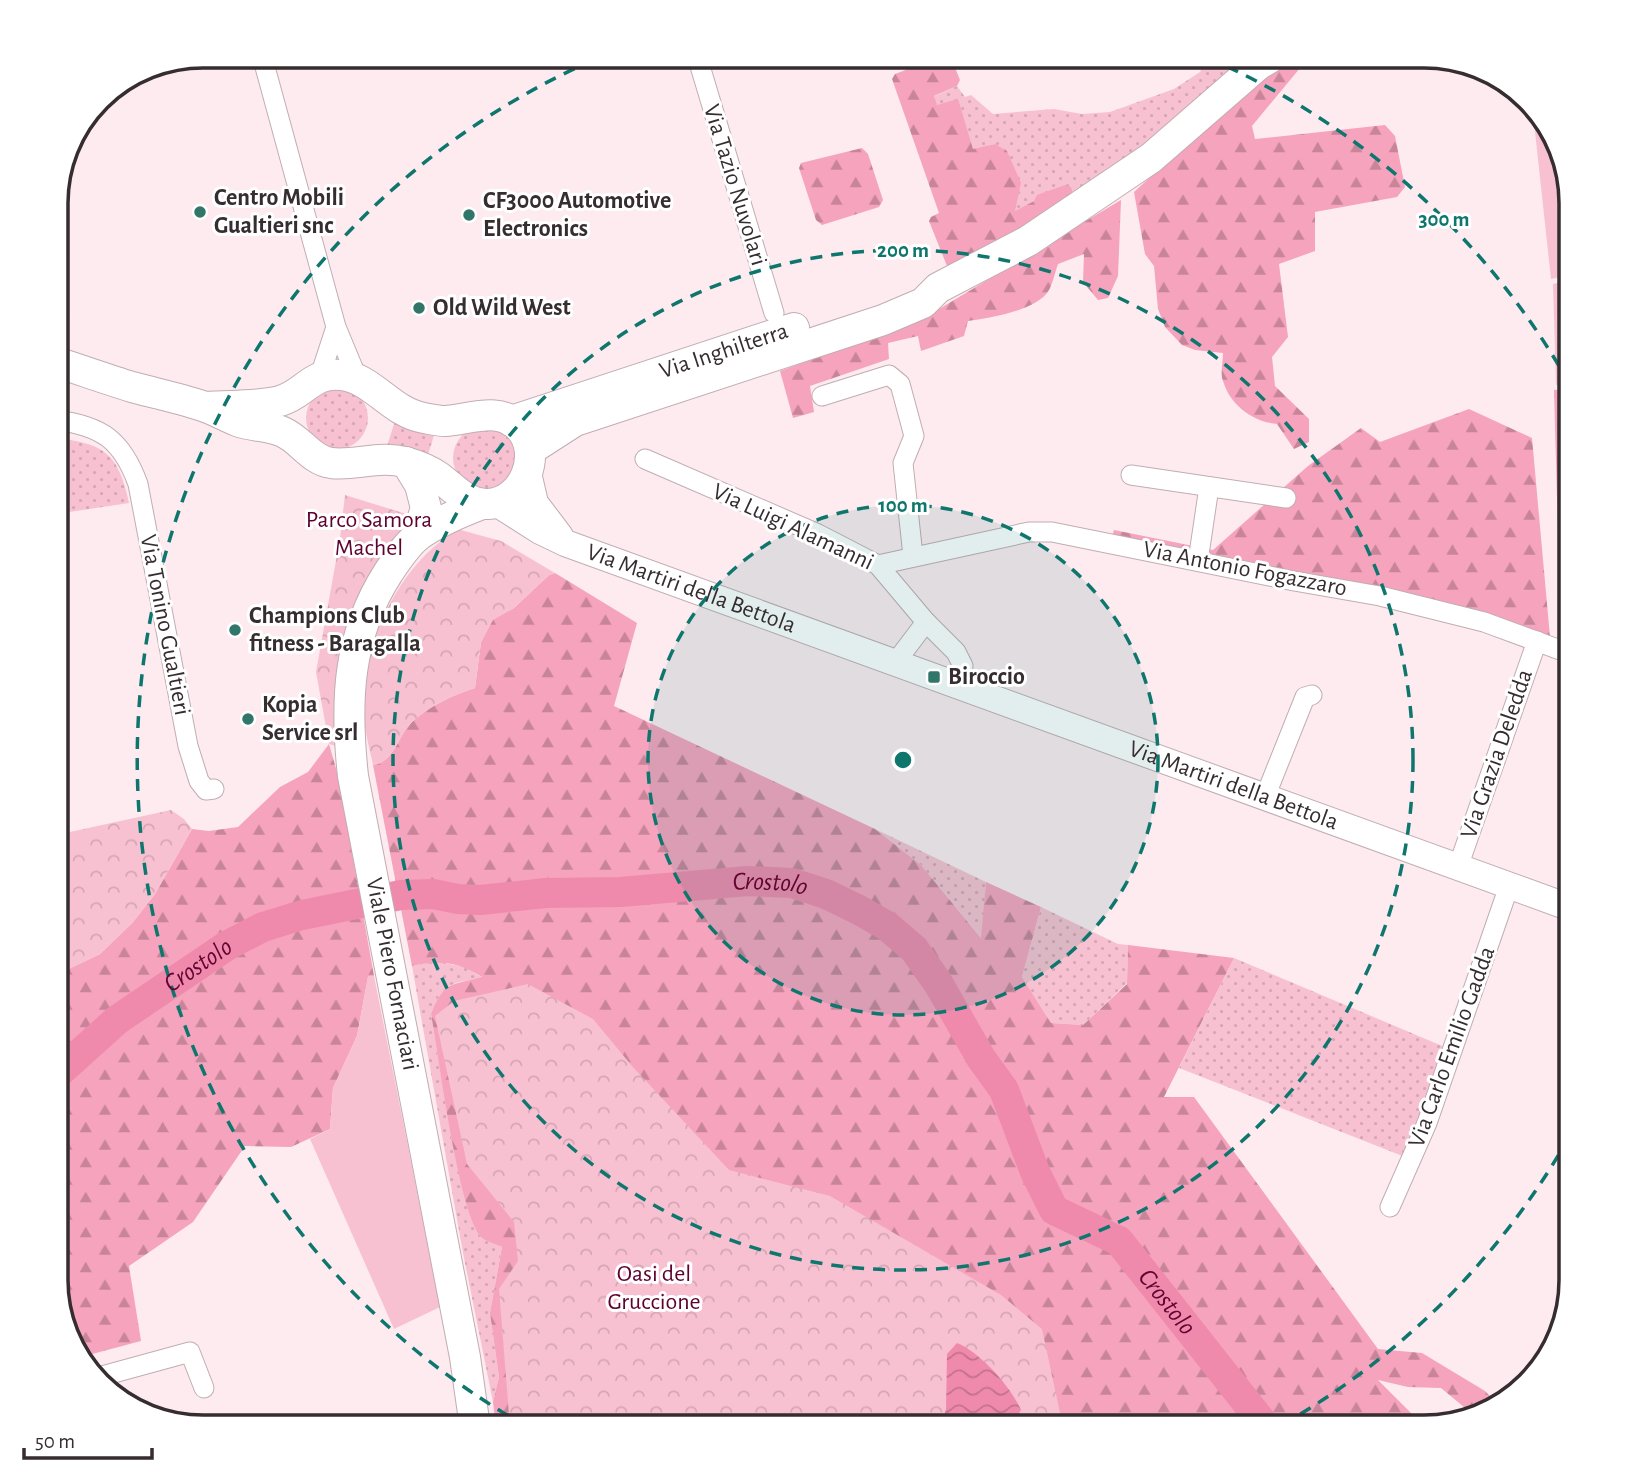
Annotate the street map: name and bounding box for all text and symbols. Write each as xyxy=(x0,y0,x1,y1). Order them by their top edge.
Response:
street label: Via Tazio Nuvolari xyxy=(699,102,771,268)
place label: Centro Mobili Gualtieri snc xyxy=(214,186,344,238)
place label: CF3000 Automotive Electronics xyxy=(483,189,671,241)
marker: Centro Mobili Gualtieri snc xyxy=(192,204,208,220)
marker: CF3000 Automotive Electronics xyxy=(461,207,477,223)
text: 300 m xyxy=(1418,209,1470,230)
text: 200 m xyxy=(877,240,929,261)
place label: Old Wild West xyxy=(433,296,571,320)
marker: Old Wild West xyxy=(411,300,427,316)
street label: Via Inghilterra xyxy=(657,319,791,383)
street label: Via Luigi Alamanni xyxy=(709,479,877,575)
text: 100 m xyxy=(878,495,928,516)
park label: Parco Samora Machel xyxy=(306,508,432,560)
street label: Via Tonino Gualtieri xyxy=(136,533,194,717)
street label: Via Antonio Fogazzaro xyxy=(1141,537,1349,601)
street label: Via Martiri della Bettola xyxy=(583,540,799,638)
place label: Champions Club fitness - Baragalla xyxy=(249,604,421,656)
marker: Champions Club fitness - Baragalla xyxy=(227,622,243,638)
place label: Biroccio xyxy=(948,665,1025,689)
street label: Via Grazia Deledda xyxy=(1457,666,1537,842)
marker: Biroccio xyxy=(926,669,942,685)
place label: Kopia Service srl xyxy=(262,693,358,745)
marker: Kopia Service srl xyxy=(240,711,256,727)
street label: Via Martiri della Bettola xyxy=(1126,737,1341,834)
centre of rings xyxy=(891,748,915,772)
water label: Crostolo xyxy=(731,868,811,900)
street label: Viale Piero Fornaciari xyxy=(362,876,422,1072)
water label: Crostolo xyxy=(159,933,237,997)
street label: Via Carlo Emilio Gadda xyxy=(1404,943,1500,1151)
park label: Oasi del Gruccione xyxy=(607,1262,701,1314)
water label: Crostolo xyxy=(1133,1264,1201,1340)
scale bar xyxy=(24,1416,152,1460)
text: 50 m xyxy=(35,1431,75,1452)

